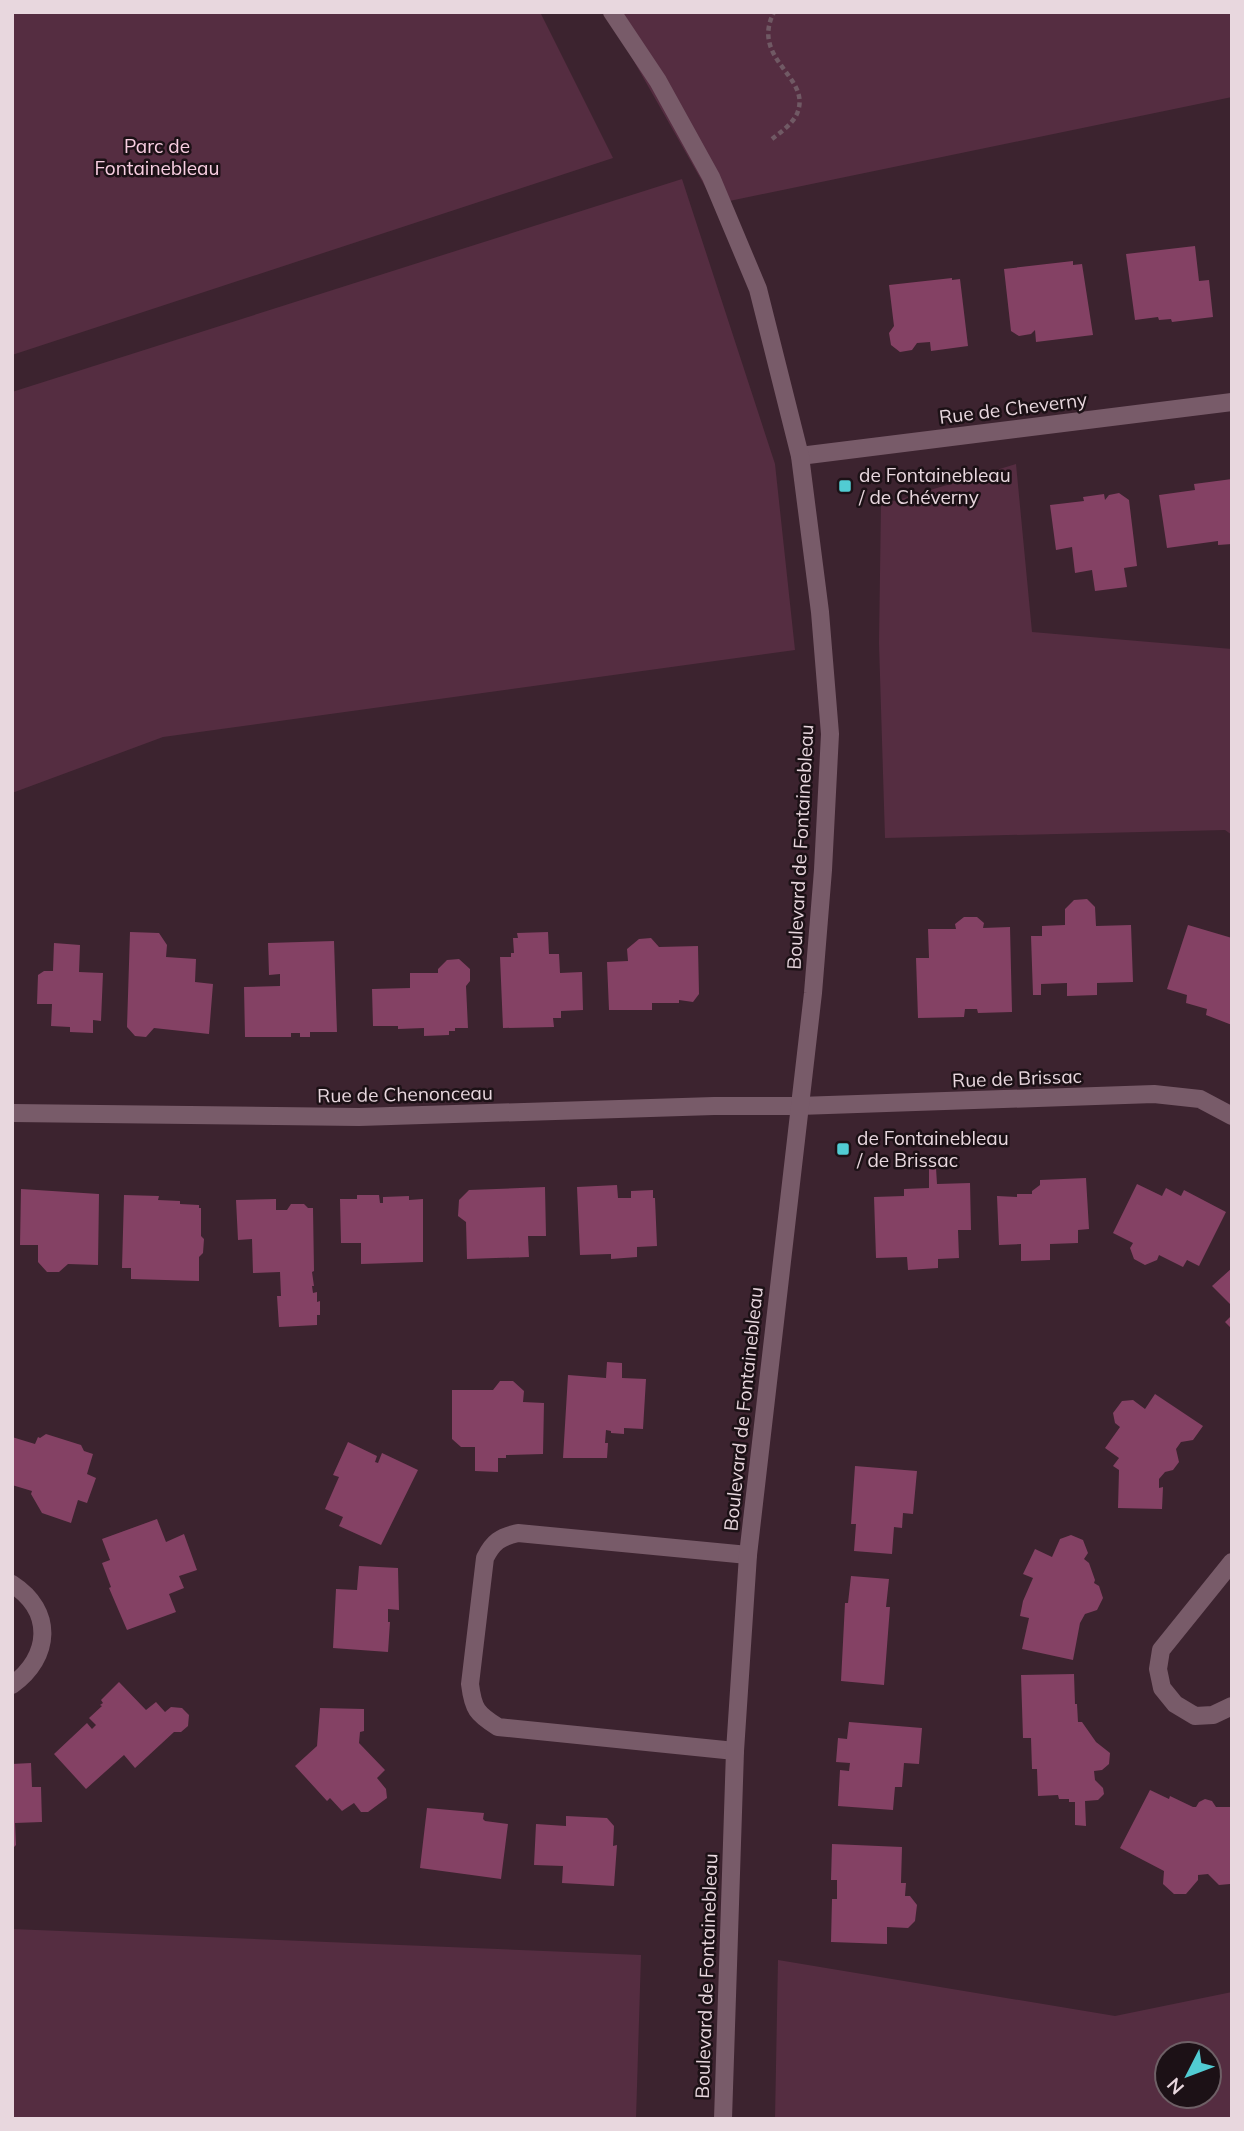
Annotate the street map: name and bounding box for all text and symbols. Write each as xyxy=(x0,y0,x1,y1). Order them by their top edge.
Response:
park label: Parc de Fontainebleau xyxy=(95,134,219,180)
street label: Rue de Cheverny xyxy=(938,387,1088,429)
place label: de Fontainebleau / de Chéverny xyxy=(858,463,1011,509)
marker: de Fontainebleau / de Chéverny xyxy=(837,478,853,494)
street label: Boulevard de Fontainebleau xyxy=(782,724,818,970)
street label: Rue de Brissac xyxy=(952,1064,1082,1092)
street label: Rue de Chenonceau xyxy=(317,1080,493,1108)
place label: de Fontainebleau / de Brissac xyxy=(856,1126,1009,1172)
marker: de Fontainebleau / de Brissac xyxy=(835,1141,851,1157)
street label: Boulevard de Fontainebleau xyxy=(718,1286,768,1532)
street label: Boulevard de Fontainebleau xyxy=(690,1853,722,2099)
north arrow xyxy=(1153,2040,1223,2110)
text: N xyxy=(1162,2073,1189,2100)

